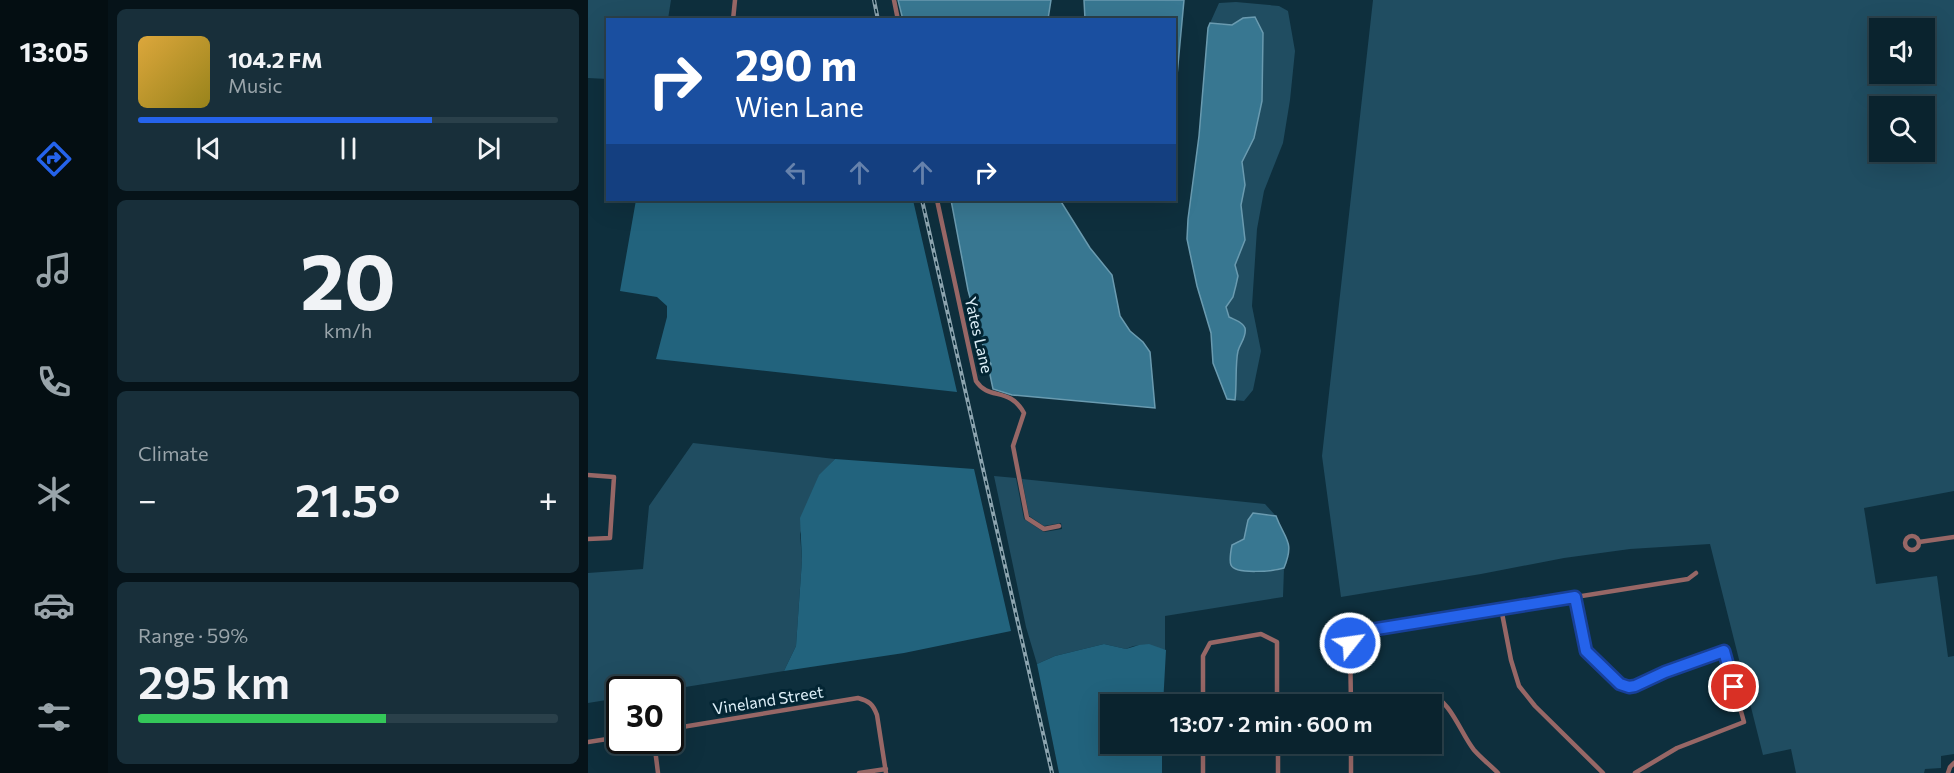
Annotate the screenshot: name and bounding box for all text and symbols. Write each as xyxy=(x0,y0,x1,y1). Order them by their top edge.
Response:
map controls xyxy=(1869,18,1935,162)
button: sound xyxy=(1869,18,1935,84)
text: 13:05 xyxy=(20,35,88,68)
text: 290 m xyxy=(735,38,857,90)
icon: right xyxy=(636,42,714,120)
text: 104.2 FM xyxy=(228,46,322,73)
text: Music xyxy=(228,73,282,97)
text: Wien Lane xyxy=(735,90,864,123)
button: search xyxy=(1869,96,1935,162)
icon: previous xyxy=(192,132,225,165)
icon: pause xyxy=(332,132,365,165)
icon: next xyxy=(472,132,505,165)
icon: directions xyxy=(33,138,75,180)
icon: left xyxy=(780,156,813,189)
icon: ahead xyxy=(843,156,876,189)
icon: ahead xyxy=(906,156,939,189)
icon: right xyxy=(969,156,1002,189)
text: 20 xyxy=(300,231,396,326)
icon: music xyxy=(33,249,75,291)
street label: Yates Lane xyxy=(962,295,997,375)
text: km/h xyxy=(324,318,372,342)
icon: phone xyxy=(33,361,75,403)
text: Climate xyxy=(138,441,208,465)
text: 21.5° xyxy=(295,471,400,526)
icon: climate xyxy=(33,473,75,515)
text: − xyxy=(138,478,157,519)
text: + xyxy=(539,478,558,519)
icon: car xyxy=(33,584,75,626)
position arrow xyxy=(1318,611,1382,675)
text: Range · 59% xyxy=(138,623,248,647)
text: 295 km xyxy=(138,653,290,708)
pin xyxy=(1708,661,1759,712)
icon: arrive xyxy=(1717,670,1750,703)
speed limit sign: 30 xyxy=(606,676,684,754)
street label: Vineland Street xyxy=(711,681,825,718)
icon: filters xyxy=(33,696,75,738)
text: 13:07 · 2 min · 600 m xyxy=(1170,710,1372,737)

